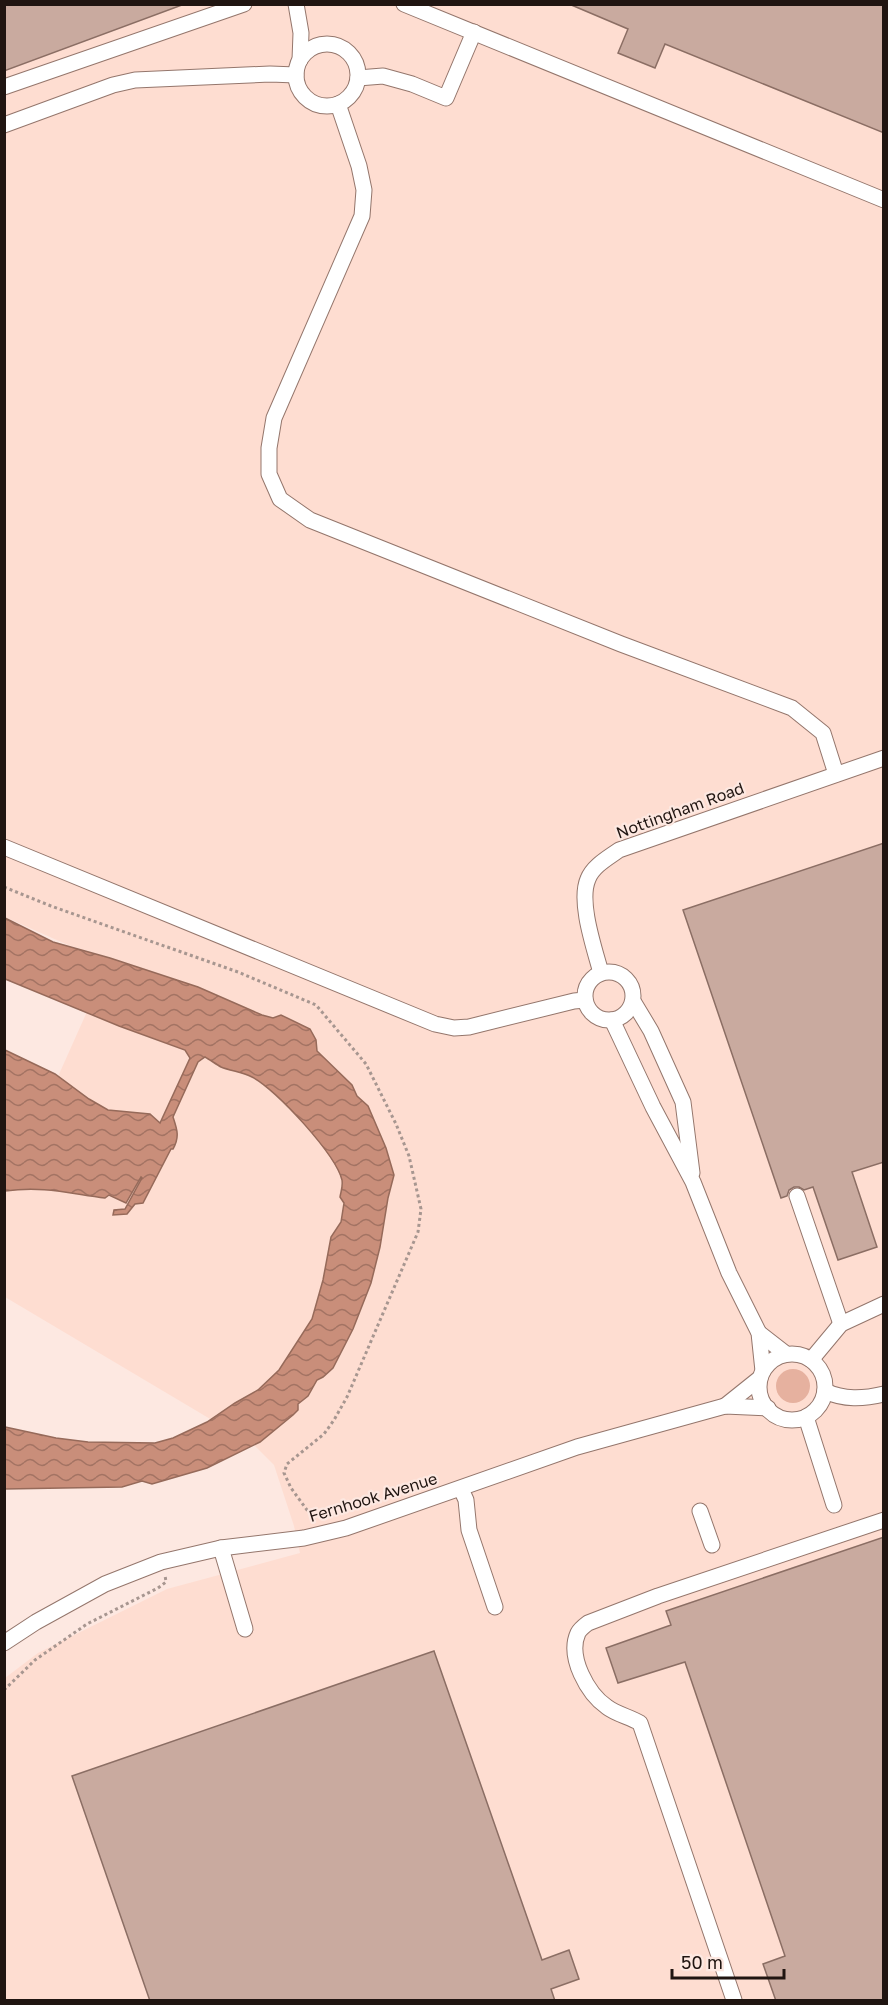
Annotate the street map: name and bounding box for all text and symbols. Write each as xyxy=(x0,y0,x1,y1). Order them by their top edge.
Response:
street label: Nottingham Road xyxy=(613,778,747,842)
street label: Fernhook Avenue xyxy=(306,1468,440,1526)
scale bar xyxy=(672,1942,784,1980)
text: 50 m xyxy=(681,1951,723,1973)

